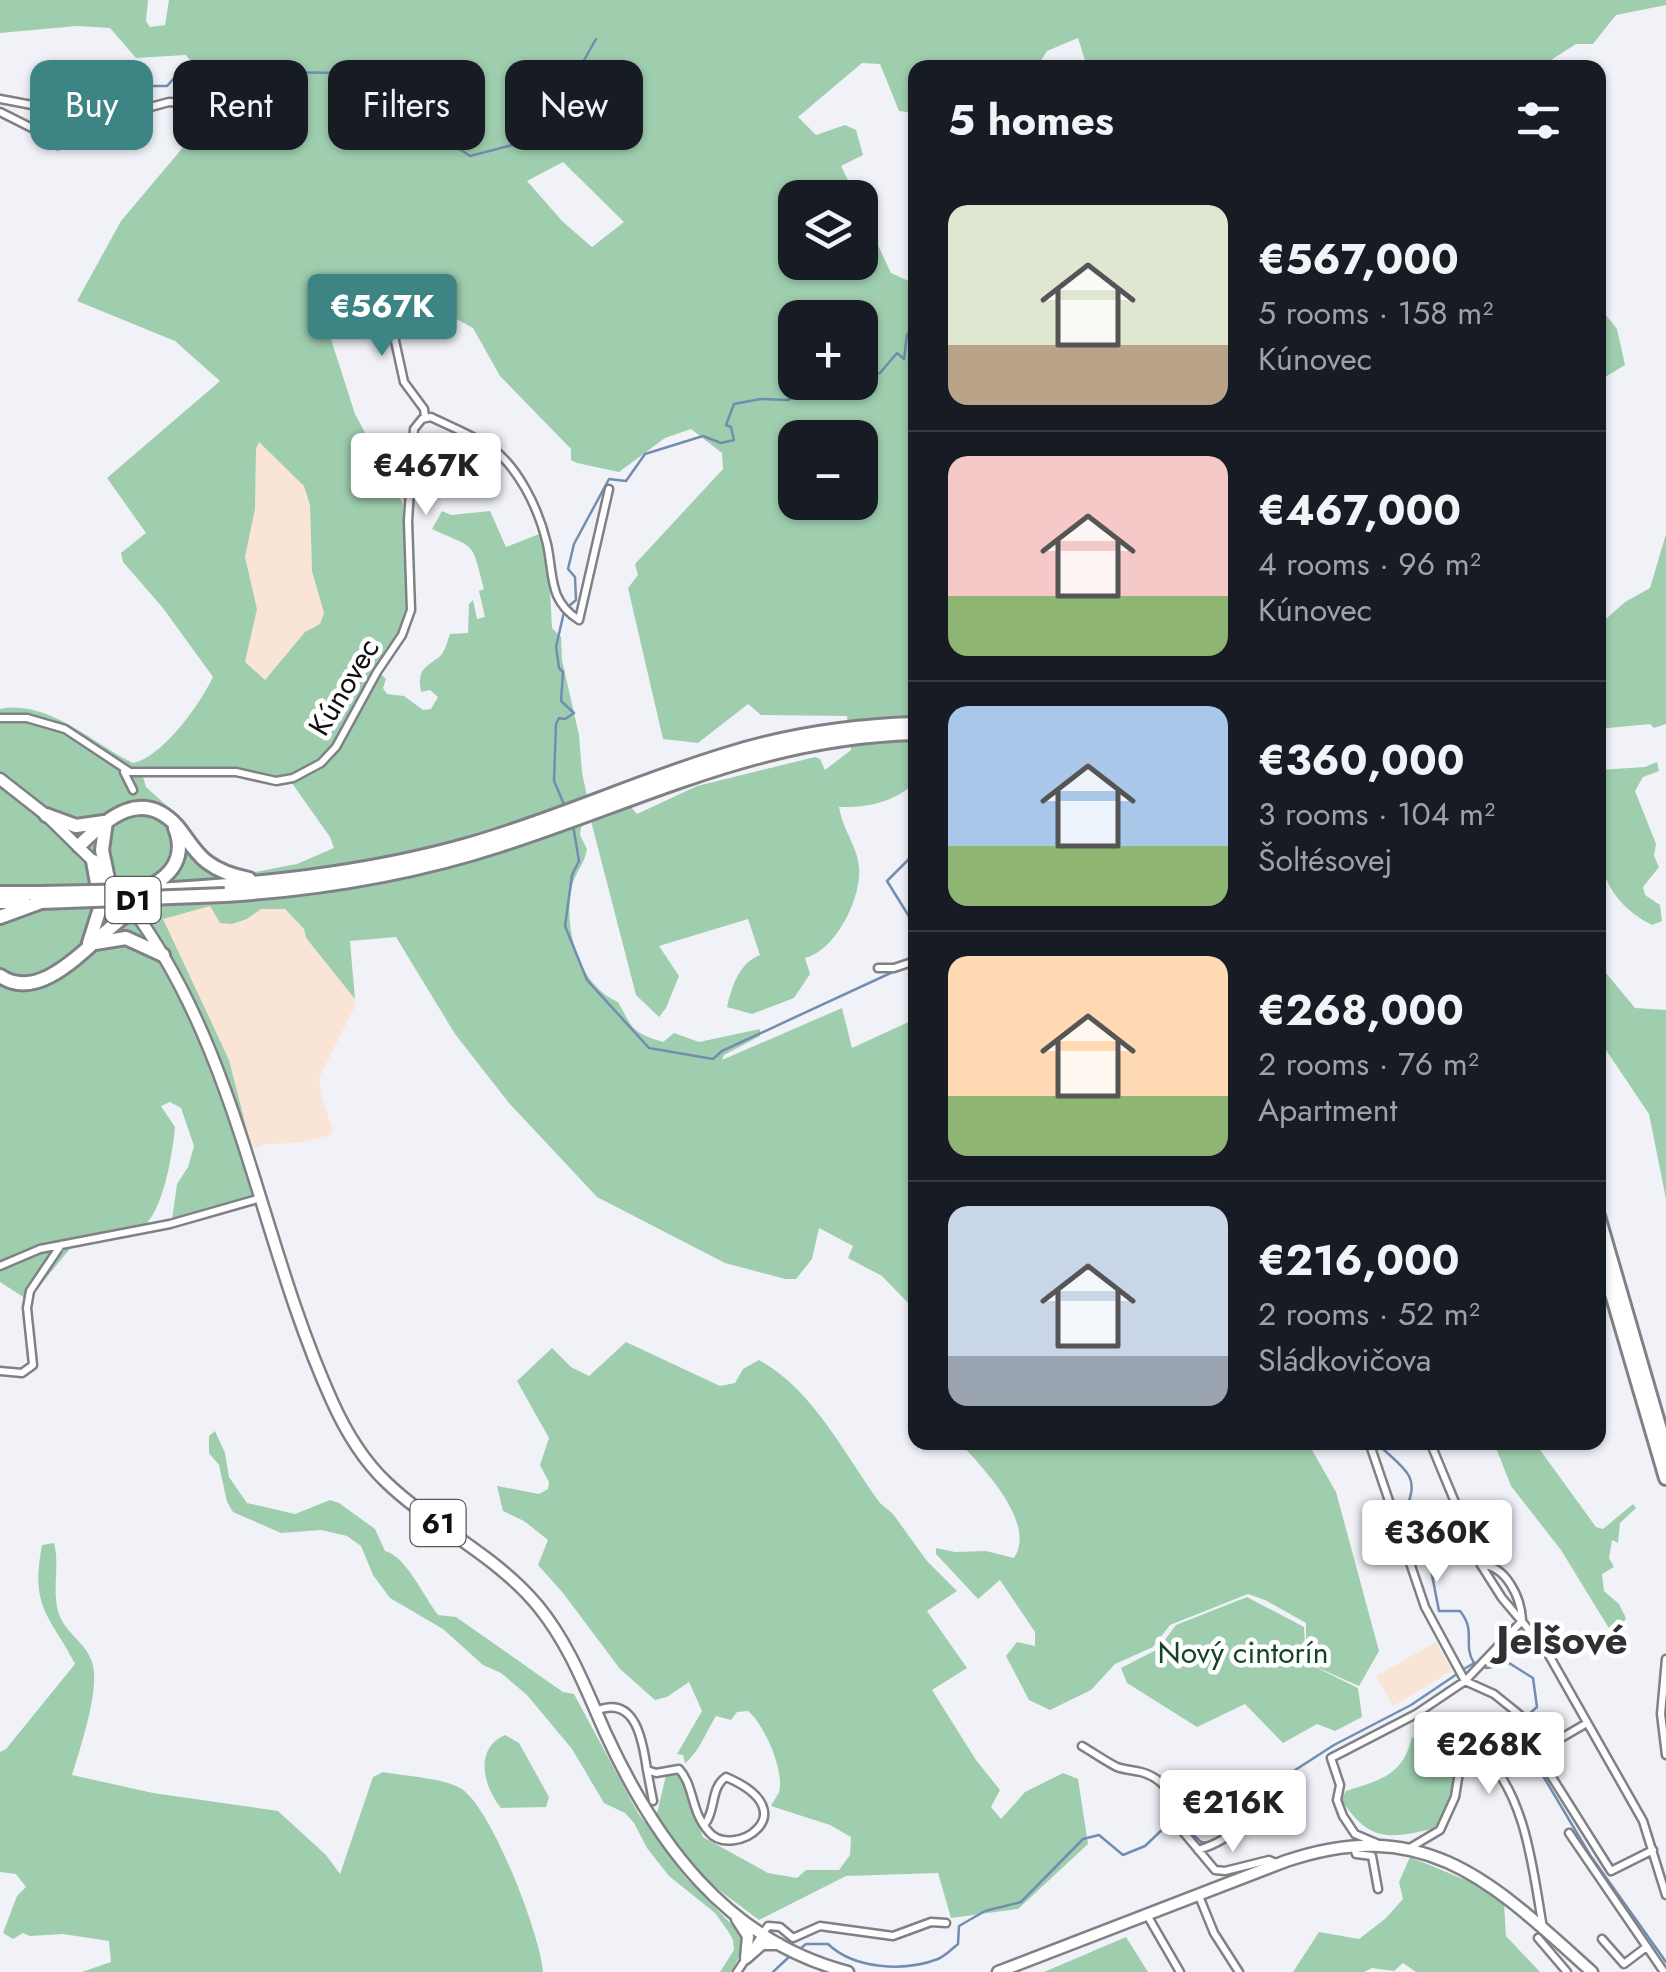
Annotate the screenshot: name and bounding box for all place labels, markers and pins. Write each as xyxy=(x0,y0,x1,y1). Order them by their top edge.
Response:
pin: €567K xyxy=(312,274,452,359)
pin: €467K xyxy=(356,433,496,518)
pin: €360K xyxy=(1367,1500,1507,1585)
pin: €268K xyxy=(1419,1712,1559,1797)
pin: €216K xyxy=(1163,1770,1303,1855)

